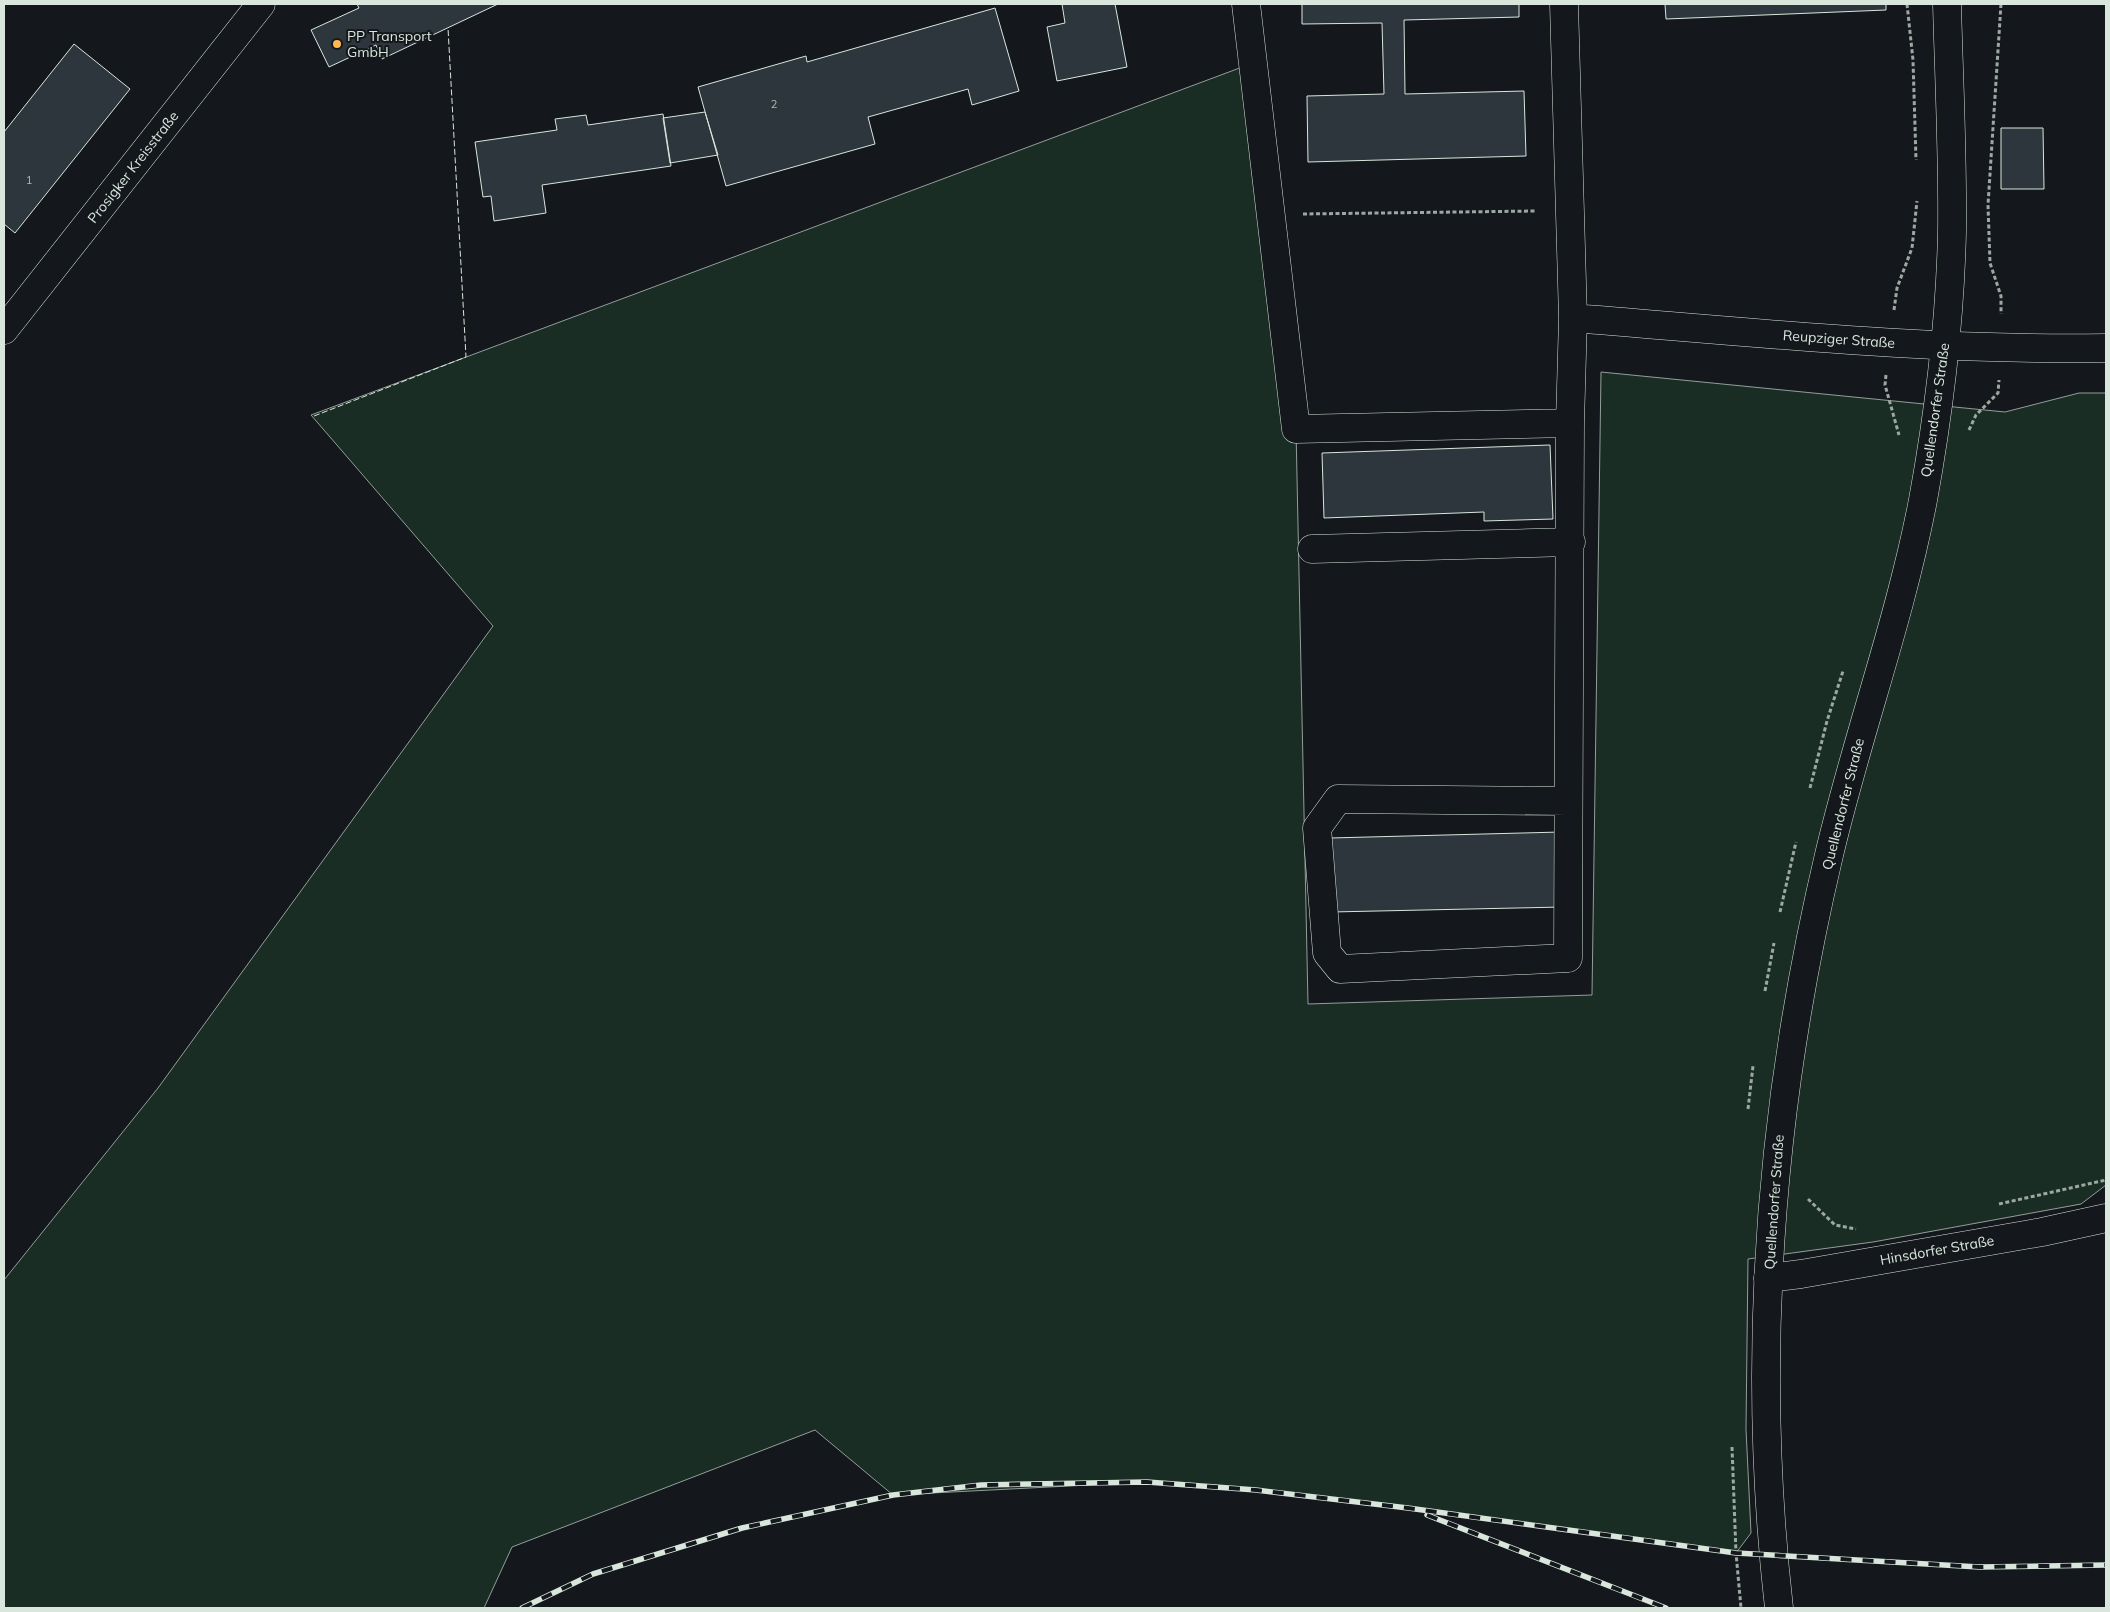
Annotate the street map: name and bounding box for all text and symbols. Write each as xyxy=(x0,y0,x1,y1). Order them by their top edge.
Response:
place label: PP Transport GmbH xyxy=(347,27,432,61)
marker: PP Transport GmbH xyxy=(331,38,343,50)
house number: 2 xyxy=(771,97,778,111)
street label: Prosigker Kreisstraße xyxy=(84,107,182,227)
house number: 1 xyxy=(26,173,32,187)
street label: Reupziger Straße xyxy=(1782,326,1896,352)
street label: Quellendorfer Straße xyxy=(1917,342,1953,478)
street label: Quellendorfer Straße xyxy=(1818,736,1868,872)
street label: Quellendorfer Straße xyxy=(1760,1134,1788,1270)
street label: Hinsdorfer Straße xyxy=(1879,1231,1995,1269)

